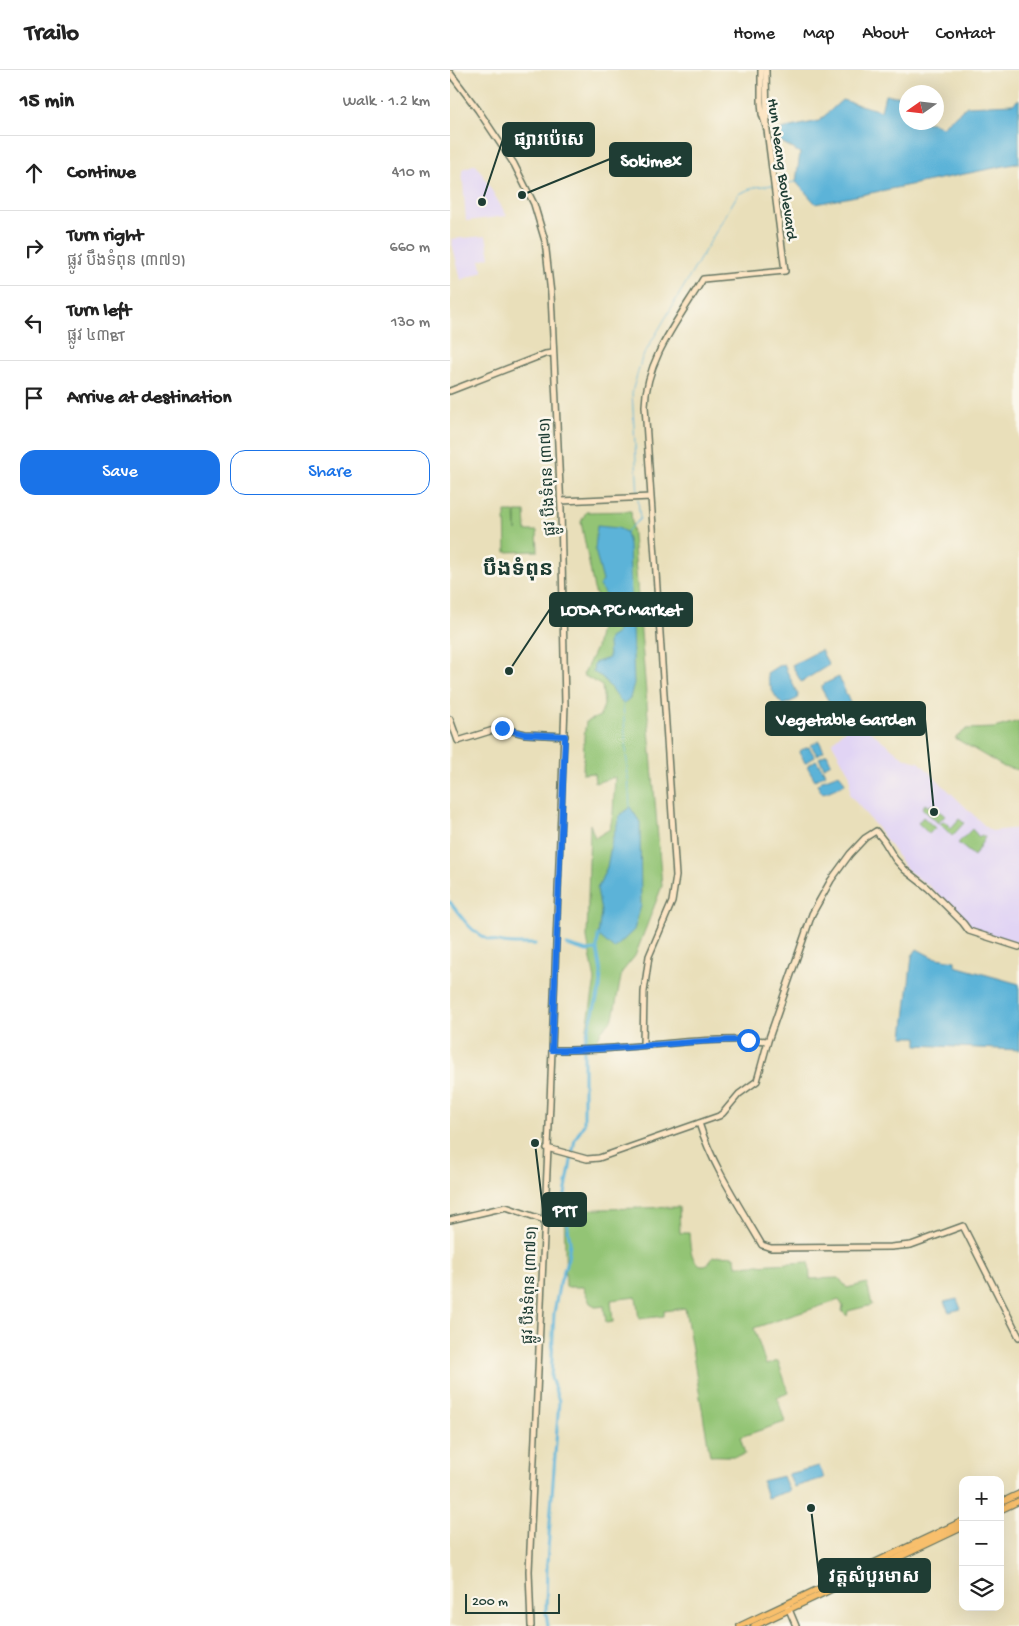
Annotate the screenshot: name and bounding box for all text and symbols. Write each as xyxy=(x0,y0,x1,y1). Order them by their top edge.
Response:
text: Trailo xyxy=(25,20,79,49)
text: Home xyxy=(733,24,775,45)
text: Map xyxy=(803,24,834,45)
text: About xyxy=(862,24,908,45)
text: Contact xyxy=(936,24,994,45)
north arrow xyxy=(899,85,944,130)
text: 15 min xyxy=(20,90,74,115)
text: Walk · 1.2 km xyxy=(343,93,430,112)
street label: Hun Neang Boulevard xyxy=(761,97,800,243)
callout: ផ្សារប៉េសេ xyxy=(503,123,594,156)
text: ផ្សារប៉េសេ xyxy=(514,129,584,152)
callout: Sokimex xyxy=(610,143,691,176)
text: Sokimex xyxy=(620,152,682,173)
icon: ahead xyxy=(20,159,48,187)
text: Continue xyxy=(67,162,136,185)
text: 410 m xyxy=(392,164,430,183)
text: Turn right xyxy=(67,225,143,248)
icon: right xyxy=(20,234,48,262)
text: 660 m xyxy=(390,239,430,258)
text: ផ្លូវ បឹងទំពុន (៣៧១) xyxy=(67,253,186,272)
text: Turn left xyxy=(67,300,131,323)
icon: left xyxy=(20,309,48,337)
text: 130 m xyxy=(391,314,430,333)
text: ផ្លូវ ៤៣BT xyxy=(67,328,124,347)
icon: arrive xyxy=(20,384,48,412)
text: Arrive at destination xyxy=(67,387,231,410)
street label: ផ្លូវ បឹងទំពុន (៣៧១) xyxy=(533,417,564,537)
button: Save xyxy=(20,450,220,495)
button: Share xyxy=(230,450,430,495)
district label: បឹងទំពុន xyxy=(483,556,553,584)
callout: LODA PC Market xyxy=(550,593,692,626)
text: LODA PC Market xyxy=(560,601,683,622)
callout: Vegetable Garden xyxy=(766,702,925,735)
text: Vegetable Garden xyxy=(775,711,916,732)
route end xyxy=(491,717,514,740)
route start xyxy=(737,1029,760,1052)
callout: PTT xyxy=(543,1193,586,1226)
text: PTT xyxy=(552,1202,578,1223)
street label: ផ្លូវ បឹងទំពុន (៣៧១) xyxy=(516,1225,545,1345)
map controls xyxy=(959,1476,1004,1611)
button: + xyxy=(959,1476,1004,1521)
button: − xyxy=(959,1521,1004,1566)
callout: វត្តសំបួរមាស xyxy=(819,1559,930,1592)
text: វត្តសំបួរមាស xyxy=(829,1565,919,1589)
button: layers xyxy=(959,1566,1004,1611)
scale bar xyxy=(465,1591,560,1614)
text: 200 m xyxy=(472,1594,508,1611)

